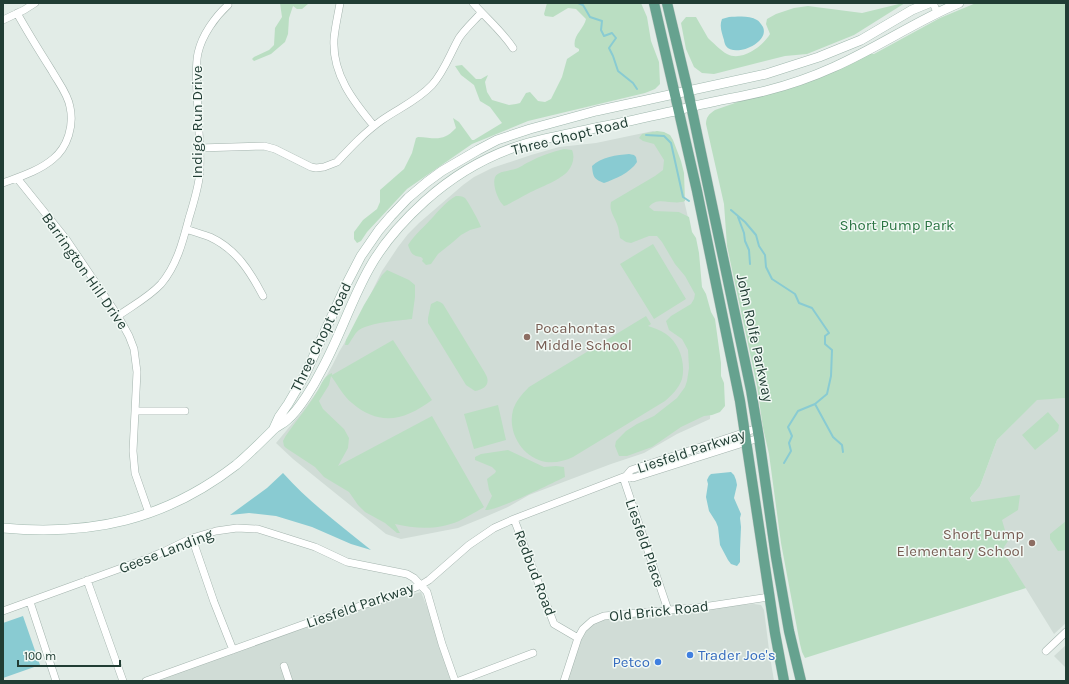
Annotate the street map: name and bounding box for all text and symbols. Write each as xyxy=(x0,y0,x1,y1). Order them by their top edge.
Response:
street label: Indigo Run Drive xyxy=(188,66,206,178)
street label: Three Chopt Road xyxy=(510,113,630,159)
street label: Barrington Hill Drive xyxy=(38,209,132,333)
park label: Short Pump Park xyxy=(839,216,955,234)
street label: John Rolfe Parkway xyxy=(733,272,777,404)
street label: Three Chopt Road xyxy=(287,279,355,395)
place label: Pocahontas Middle School xyxy=(535,319,632,354)
marker: Pocahontas Middle School xyxy=(522,332,532,342)
street label: Liesfeld Parkway xyxy=(635,425,747,477)
street label: Liesfeld Place xyxy=(621,496,669,590)
street label: Geese Landing xyxy=(116,525,216,577)
place label: Short Pump Elementary School xyxy=(897,525,1024,560)
street label: Redbud Road xyxy=(510,527,560,619)
marker: Short Pump Elementary School xyxy=(1027,538,1037,548)
street label: Liesfeld Parkway xyxy=(304,578,416,632)
street label: Old Brick Road xyxy=(608,597,710,625)
scale bar xyxy=(18,642,120,668)
place label: Trader Joe's xyxy=(698,646,776,664)
text: 100 m xyxy=(24,649,56,663)
marker: Trader Joe's xyxy=(685,650,695,660)
place label: Petco xyxy=(612,653,650,671)
marker: Petco xyxy=(653,657,663,667)

